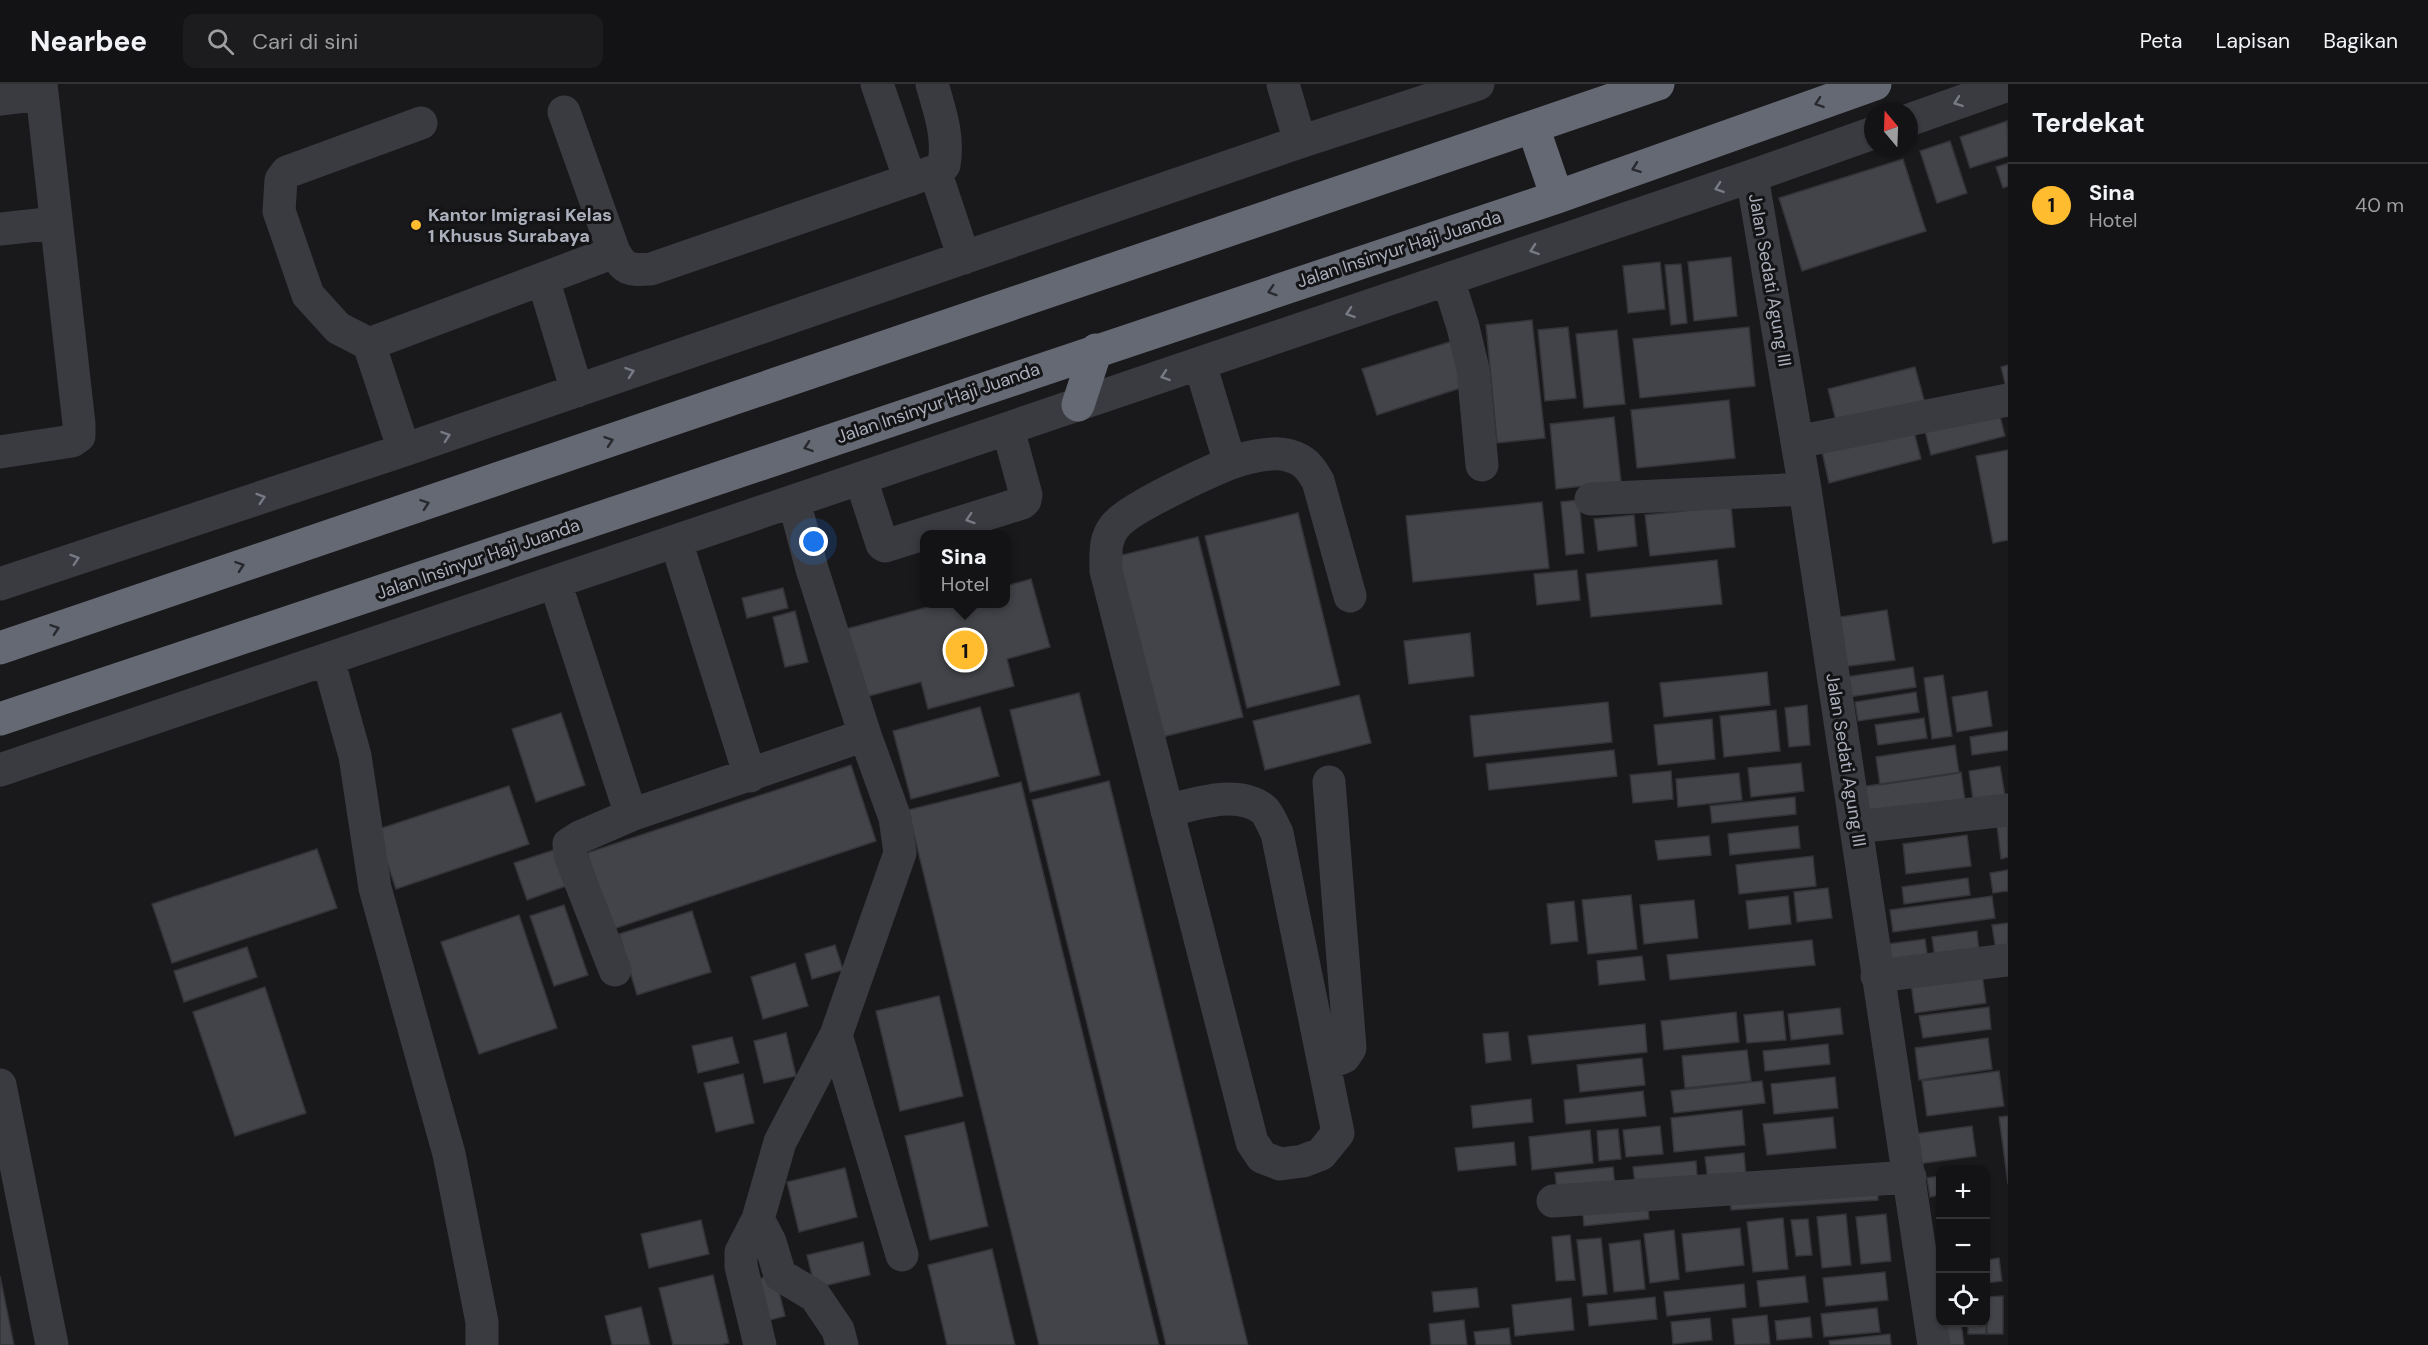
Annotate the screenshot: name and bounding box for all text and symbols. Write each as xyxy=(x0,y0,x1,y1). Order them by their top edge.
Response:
search box xyxy=(183,14,603,68)
text: Nearbee xyxy=(30,23,147,60)
icon: search xyxy=(204,25,237,58)
text: Cari di sini xyxy=(252,27,358,56)
text: Peta xyxy=(2140,27,2182,55)
text: Lapisan xyxy=(2215,27,2290,55)
text: Bagikan xyxy=(2323,27,2398,55)
one-way arrow xyxy=(1954,95,1964,108)
one-way arrow xyxy=(1815,96,1825,108)
north arrow xyxy=(1864,102,1918,156)
text: Terdekat xyxy=(2032,106,2145,140)
one-way arrow xyxy=(1631,161,1642,173)
text: Sina xyxy=(2089,178,2135,207)
one-way arrow xyxy=(1714,180,1725,193)
street label: Jalan Sedati Agung III xyxy=(1743,191,1797,369)
text: 1 xyxy=(2048,192,2055,218)
text: 40 m xyxy=(2355,192,2404,218)
place label: Kantor Imigrasi Kelas 1 Khusus Surabaya xyxy=(428,203,612,248)
street label: Jalan Insinyur Haji Juanda xyxy=(1294,205,1504,293)
text: Hotel xyxy=(2089,207,2137,233)
marker: Kantor Imigrasi Kelas 1 Khusus Surabaya xyxy=(409,218,423,232)
one-way arrow xyxy=(1529,243,1540,256)
one-way arrow xyxy=(1267,284,1278,297)
one-way arrow xyxy=(1345,306,1355,318)
street label: Jalan Insinyur Haji Juanda xyxy=(833,357,1043,449)
one-way arrow xyxy=(624,367,635,380)
one-way arrow xyxy=(1160,368,1171,381)
one-way arrow xyxy=(440,430,450,443)
one-way arrow xyxy=(603,435,614,448)
one-way arrow xyxy=(803,439,814,452)
one-way arrow xyxy=(255,492,266,505)
one-way arrow xyxy=(419,498,430,511)
one-way arrow xyxy=(965,512,976,524)
street label: Jalan Insinyur Haji Juanda xyxy=(373,513,583,605)
your location xyxy=(799,527,828,556)
popup xyxy=(920,530,1010,608)
text: Sina xyxy=(941,542,987,571)
one-way arrow xyxy=(70,554,80,566)
one-way arrow xyxy=(234,561,245,574)
text: Hotel xyxy=(941,571,989,597)
one-way arrow xyxy=(49,624,60,637)
pin: 1 xyxy=(946,628,984,672)
street label: Jalan Sedati Agung III xyxy=(1820,671,1872,849)
map controls xyxy=(1936,1165,1990,1327)
button: + xyxy=(1936,1165,1990,1219)
button: − xyxy=(1936,1219,1990,1273)
button: locate xyxy=(1936,1273,1990,1327)

